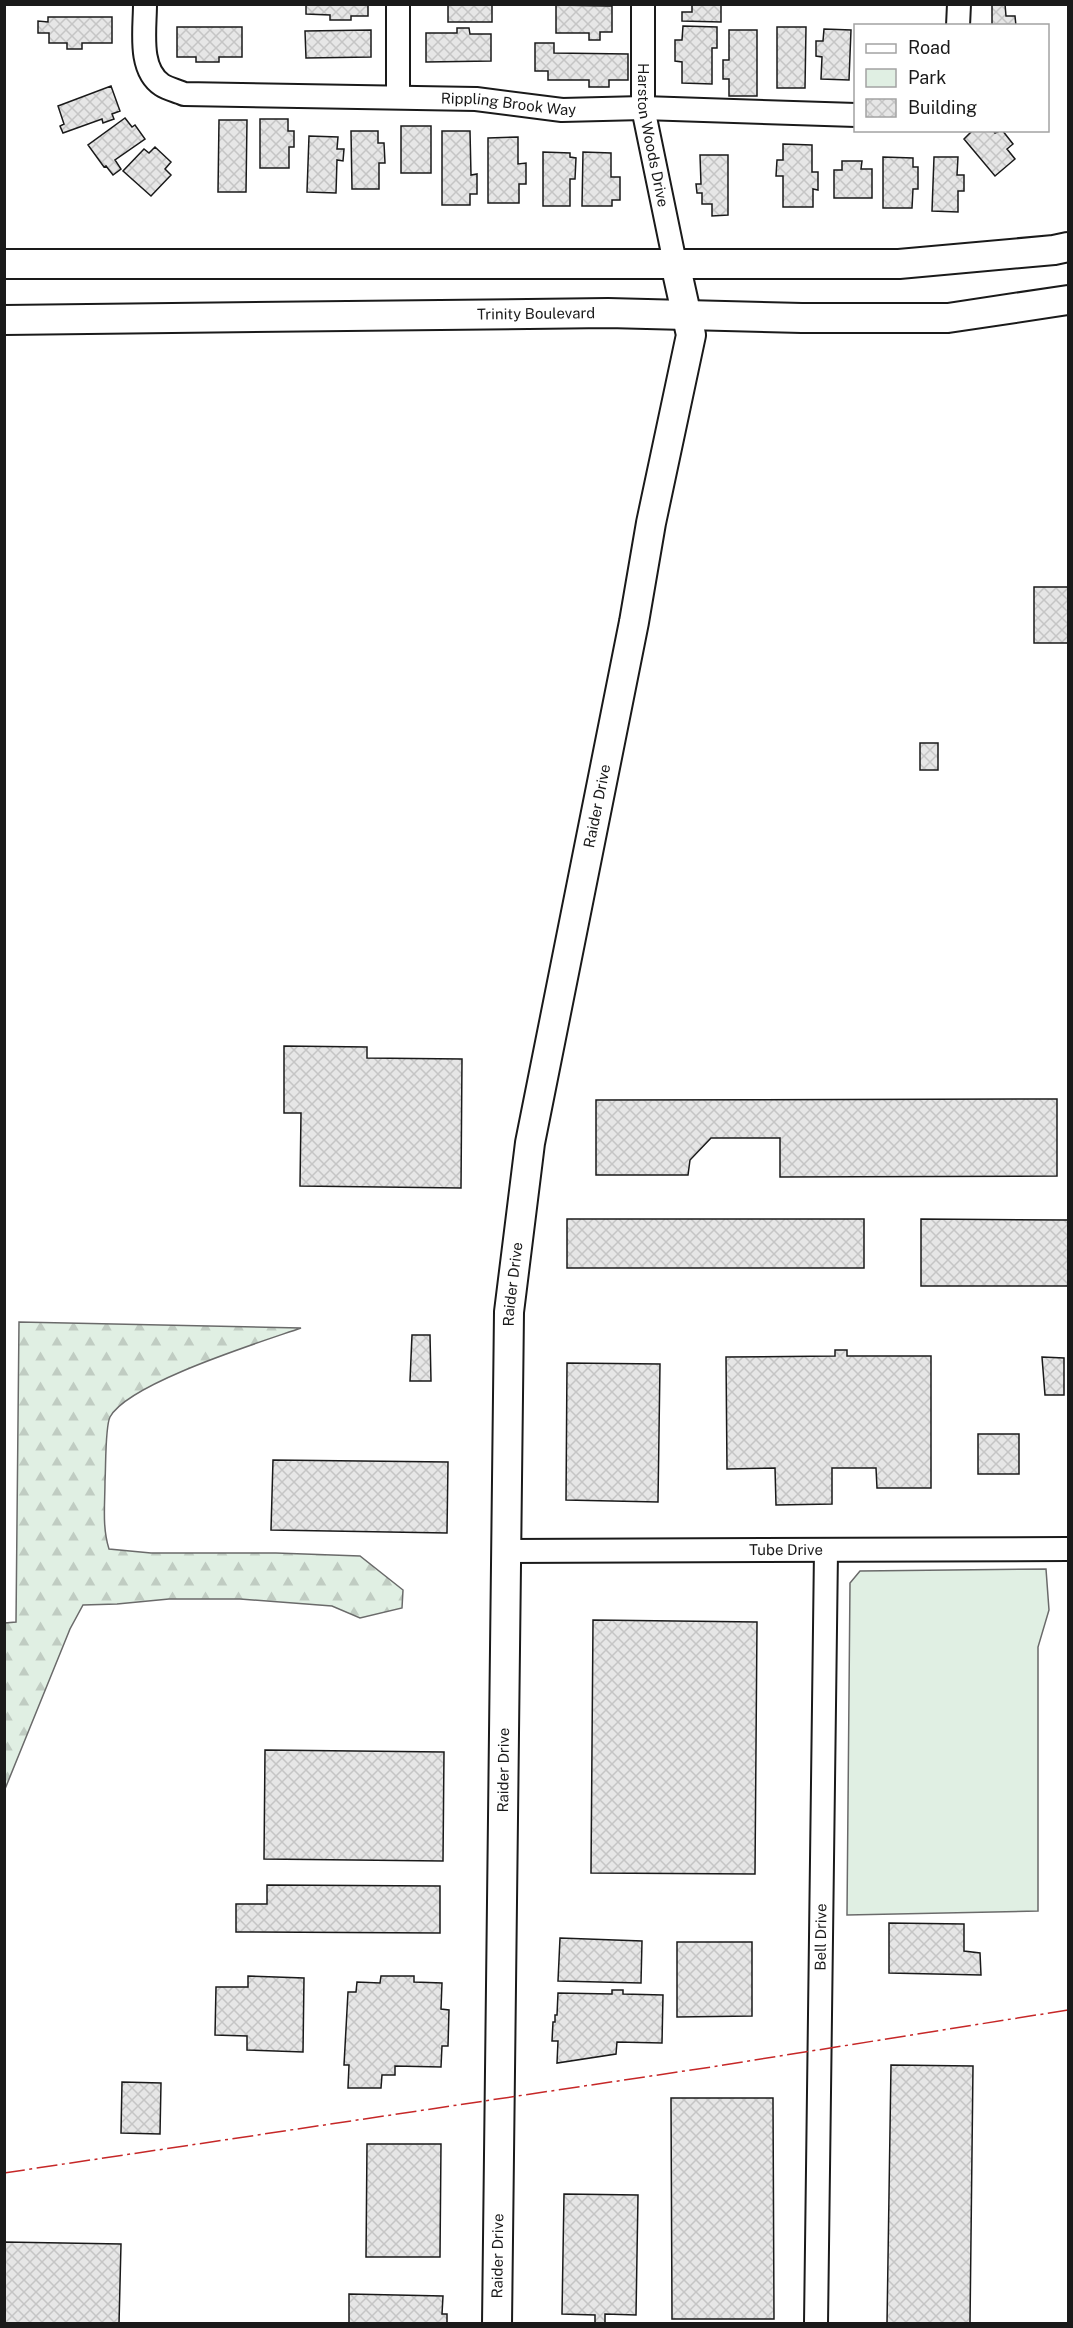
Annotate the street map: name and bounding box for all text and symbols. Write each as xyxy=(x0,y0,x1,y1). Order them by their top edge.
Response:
legend xyxy=(854,24,1049,132)
text: Road xyxy=(908,37,951,58)
street label: Harston Woods Drive xyxy=(635,63,672,208)
text: Park xyxy=(908,67,946,88)
street label: Rippling Brook Way xyxy=(441,89,576,118)
text: Building xyxy=(908,97,977,118)
street label: Trinity Boulevard xyxy=(477,304,595,323)
street label: Raider Drive xyxy=(580,763,613,849)
street label: Raider Drive xyxy=(500,1241,526,1327)
street label: Tube Drive xyxy=(749,1541,823,1558)
street label: Raider Drive xyxy=(494,1727,512,1813)
street label: Bell Drive xyxy=(812,1903,829,1971)
street label: Raider Drive xyxy=(488,2213,506,2299)

